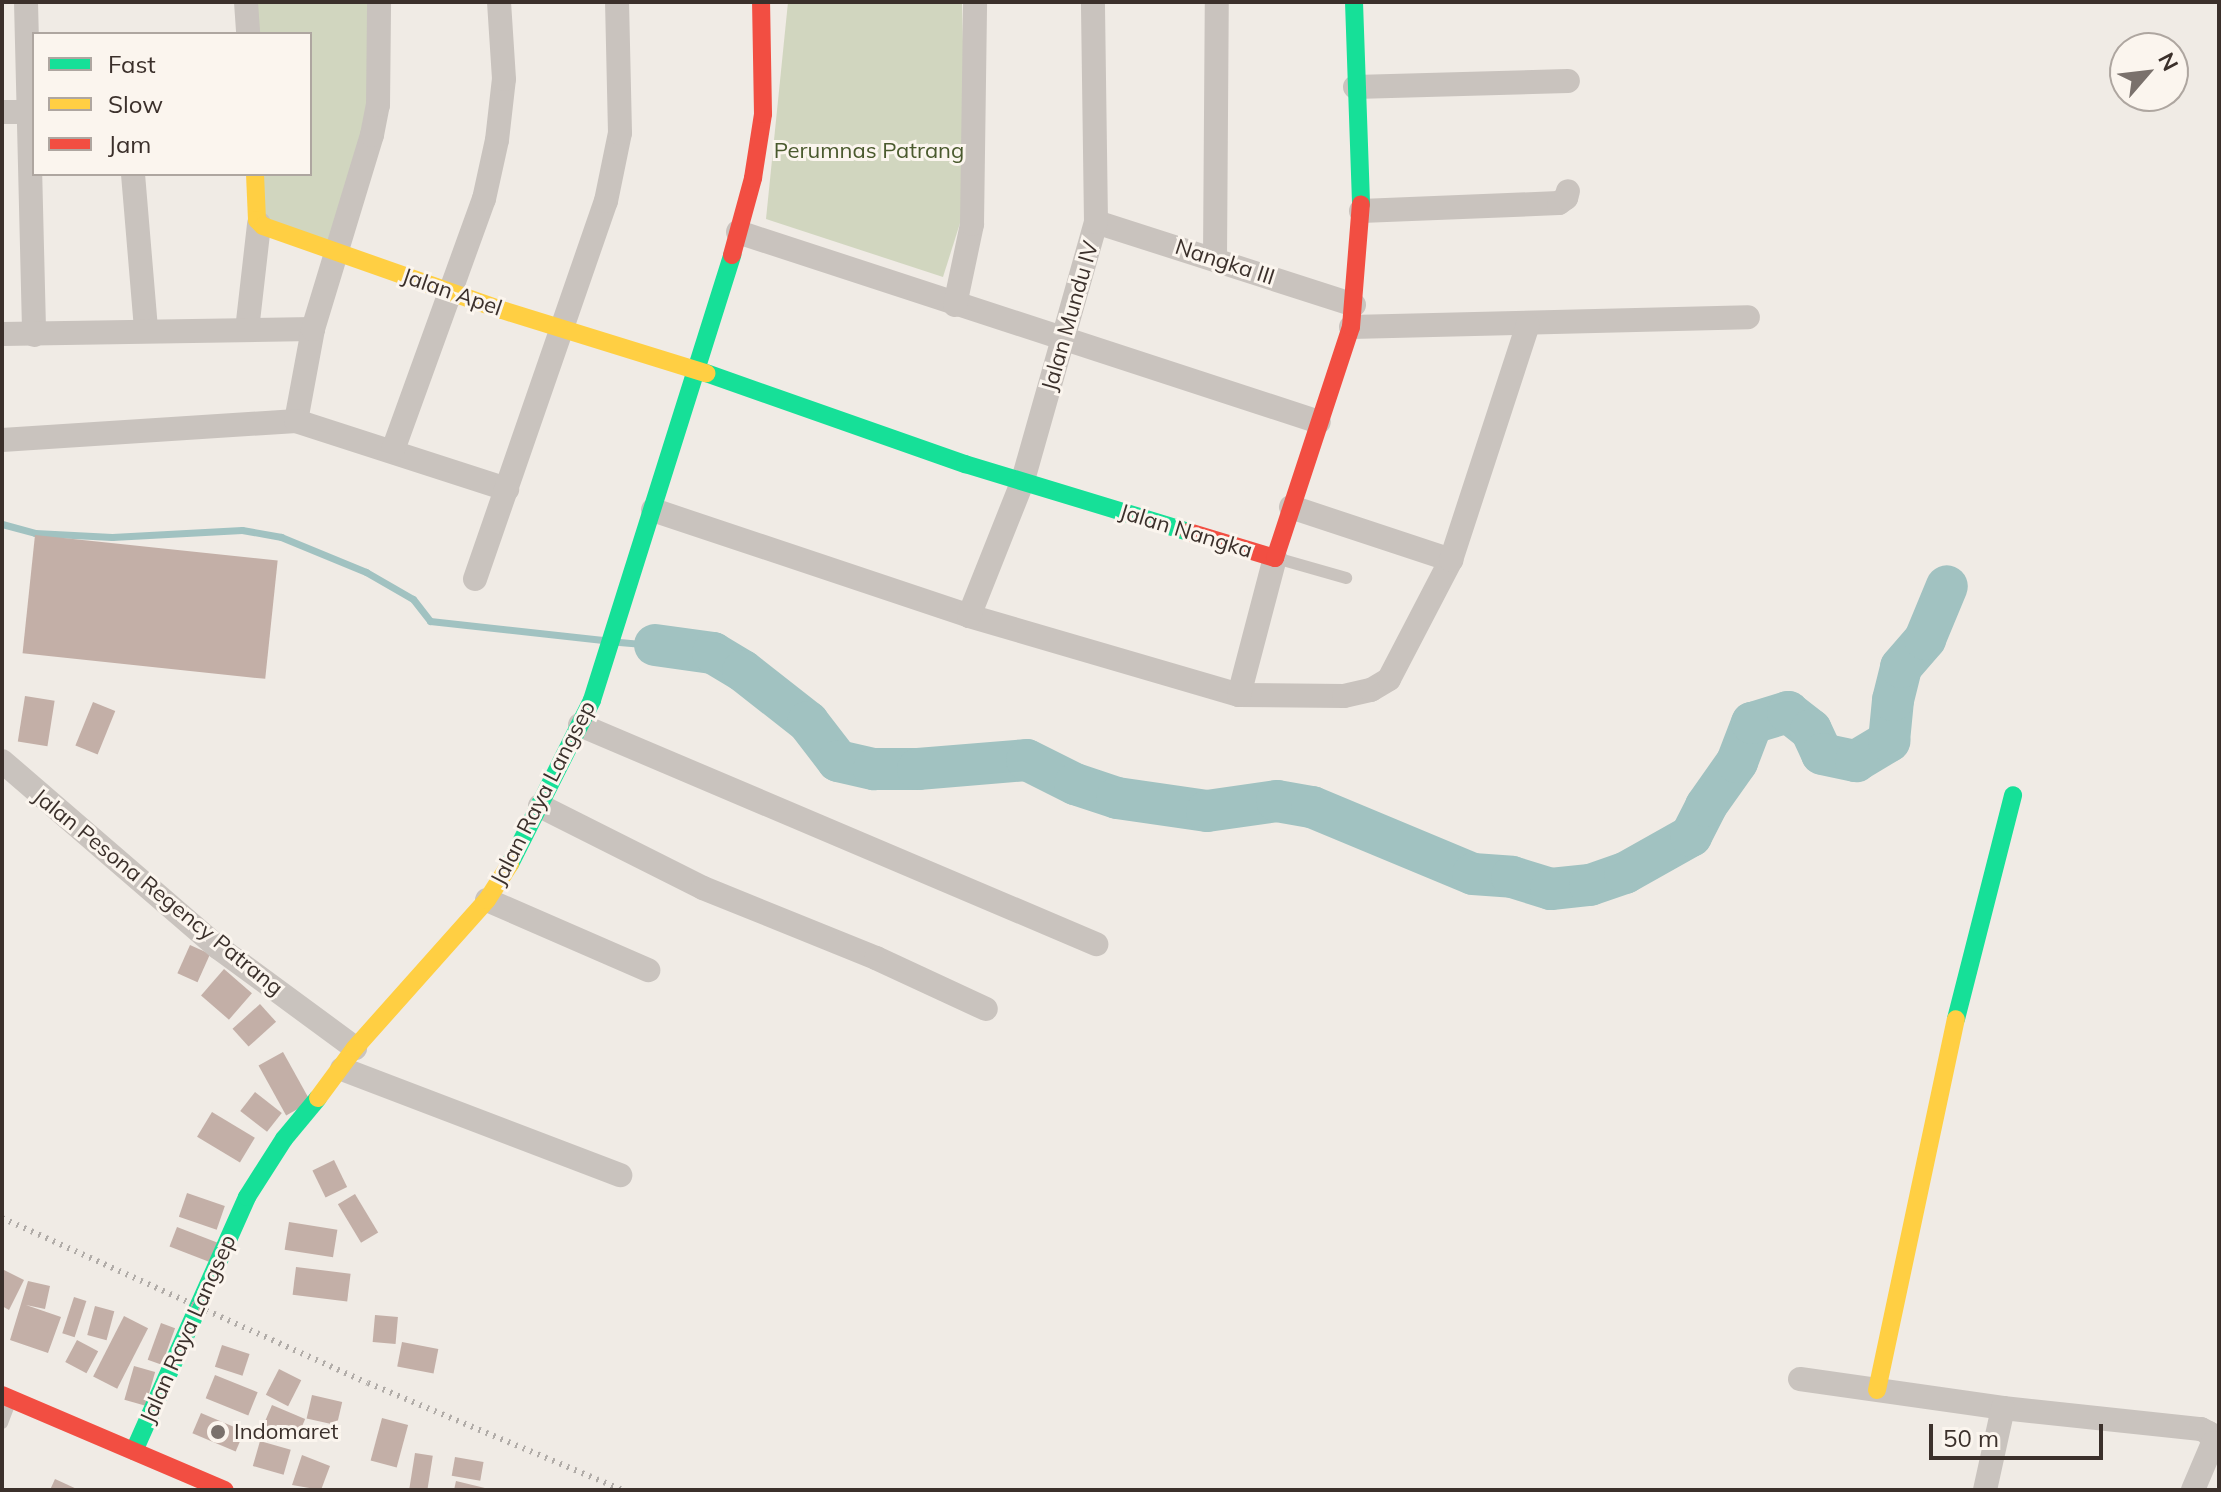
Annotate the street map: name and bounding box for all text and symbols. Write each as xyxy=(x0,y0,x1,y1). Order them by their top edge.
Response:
legend xyxy=(32,32,312,176)
north arrow xyxy=(2109,32,2189,112)
text: N xyxy=(2152,48,2185,76)
text: Fast xyxy=(108,49,156,79)
text: Slow xyxy=(108,89,163,119)
text: Jam xyxy=(108,129,151,159)
park label: Perumnas Patrang xyxy=(774,138,964,164)
street label: Nangka III xyxy=(1172,234,1278,290)
street label: Jalan Mundu IV xyxy=(1036,238,1104,394)
street label: Jalan Apel xyxy=(398,263,506,321)
street label: Jalan Nangka xyxy=(1116,498,1256,564)
street label: Jalan Raya Langsep xyxy=(485,696,601,890)
street label: Jalan Pesona Regency Patrang xyxy=(28,783,288,1001)
street label: Jalan Raya Langsep xyxy=(135,1231,241,1427)
scale bar xyxy=(1933,1408,2107,1458)
place label: Indomaret xyxy=(234,1419,338,1445)
marker: Indomaret xyxy=(209,1423,227,1441)
text: 50 m xyxy=(1943,1423,1999,1453)

